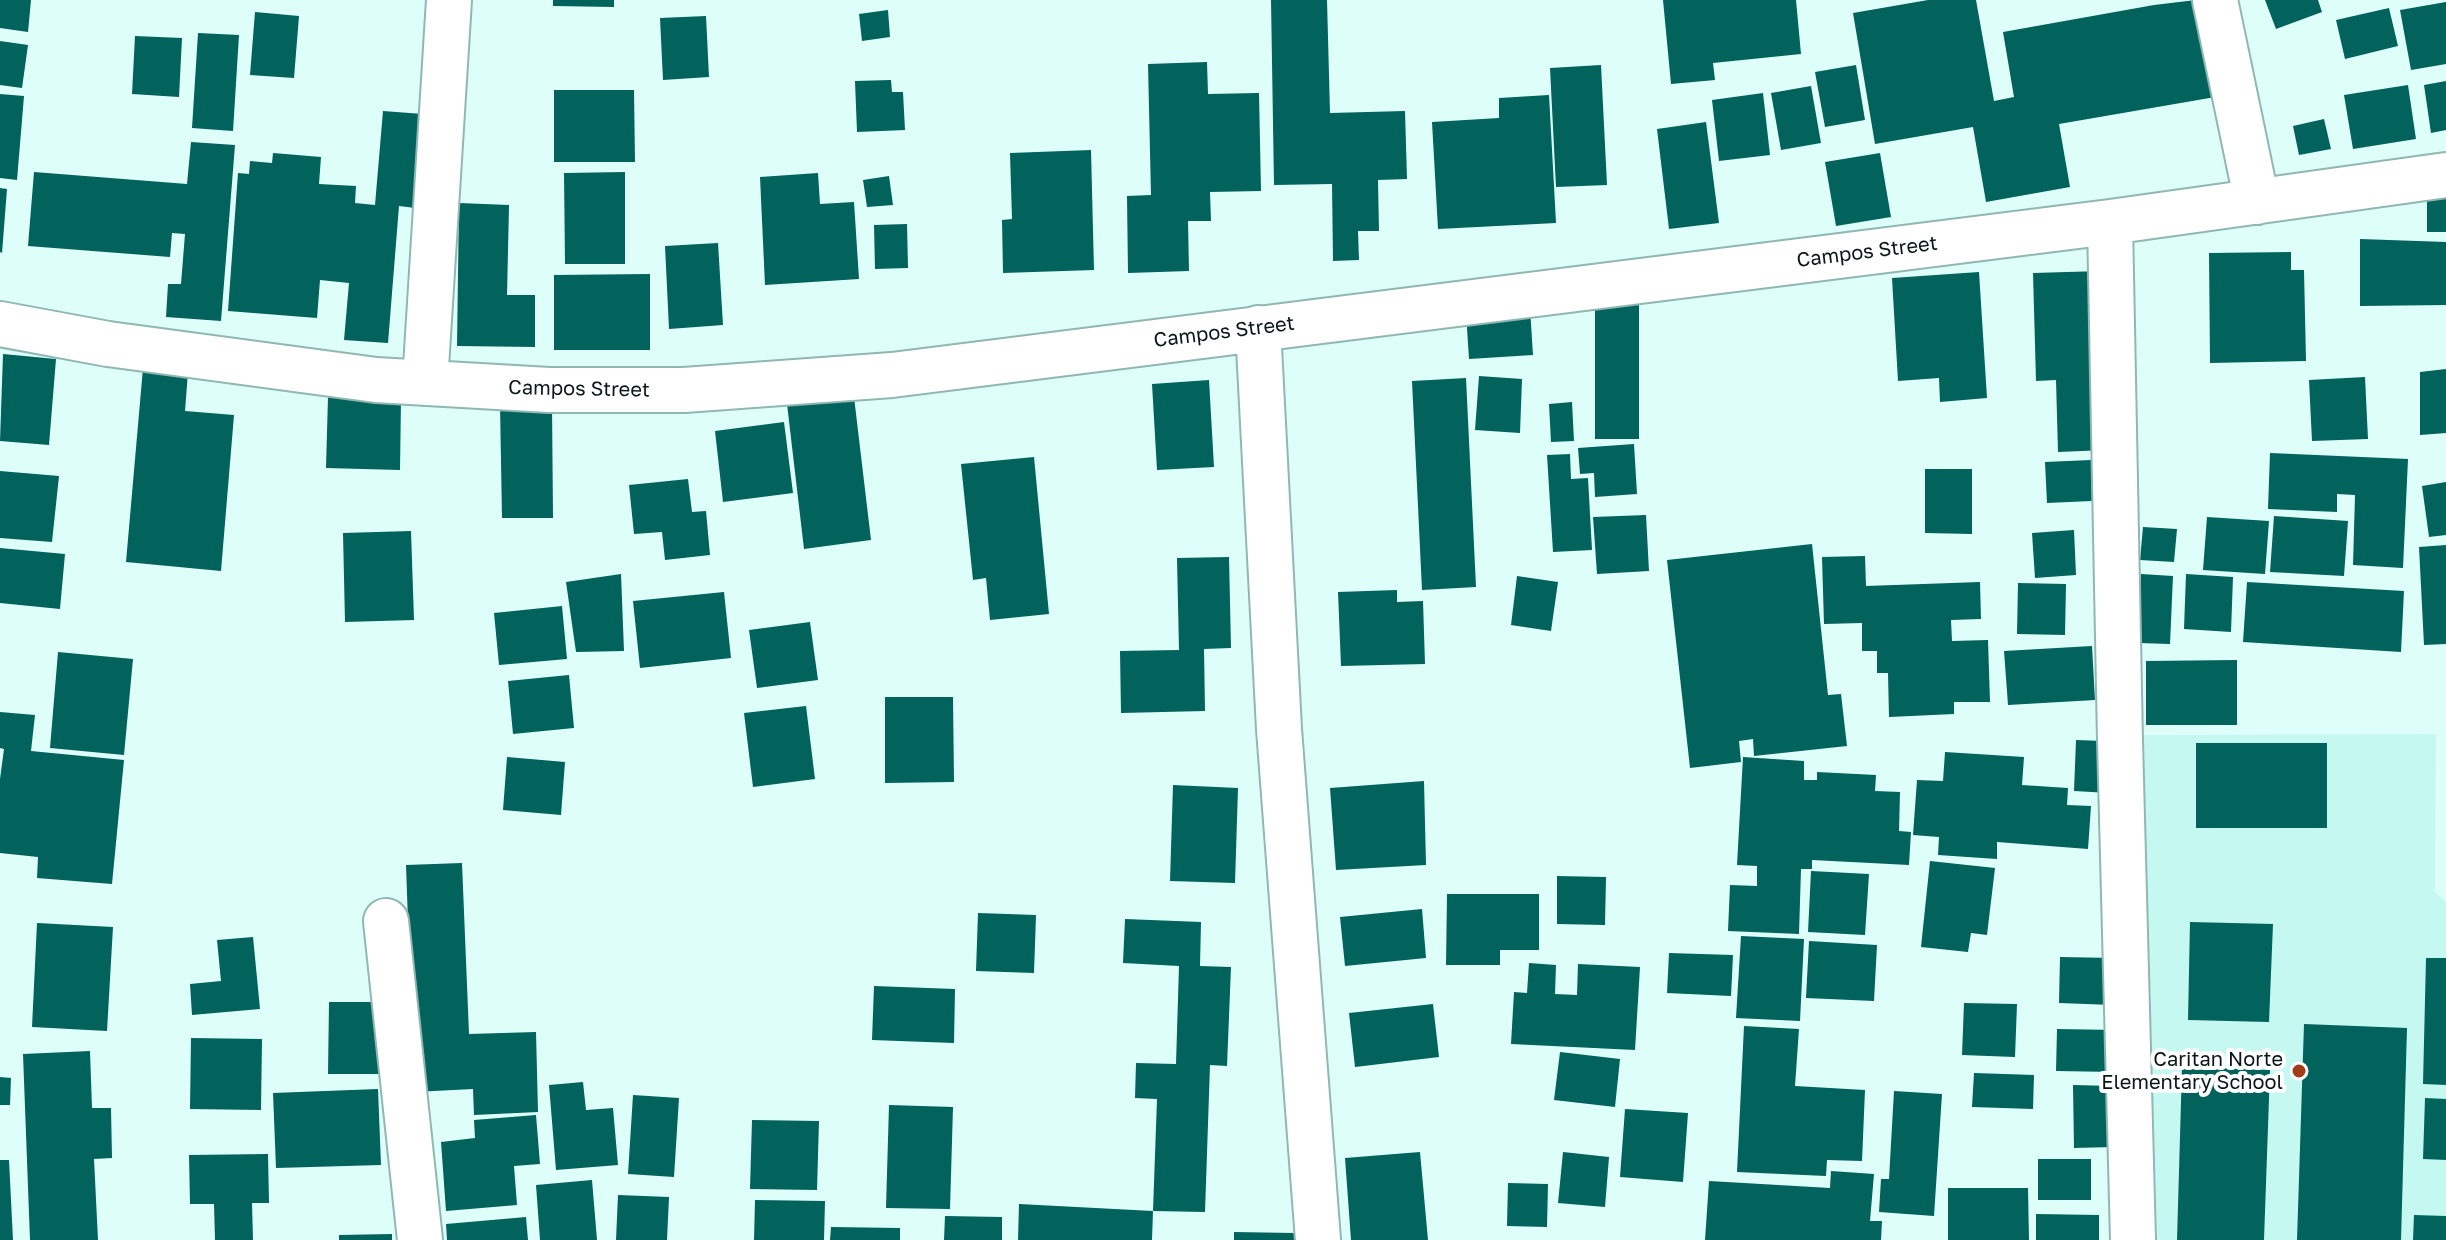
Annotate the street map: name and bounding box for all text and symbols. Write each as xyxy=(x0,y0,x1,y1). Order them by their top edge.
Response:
street label: Campos Street xyxy=(1795,231,1939,273)
street label: Campos Street xyxy=(1152,311,1296,353)
street label: Campos Street xyxy=(508,376,650,402)
place label: Caritan Norte Elementary School xyxy=(2101,1048,2283,1095)
marker: Caritan Norte Elementary School xyxy=(2290,1062,2308,1080)

